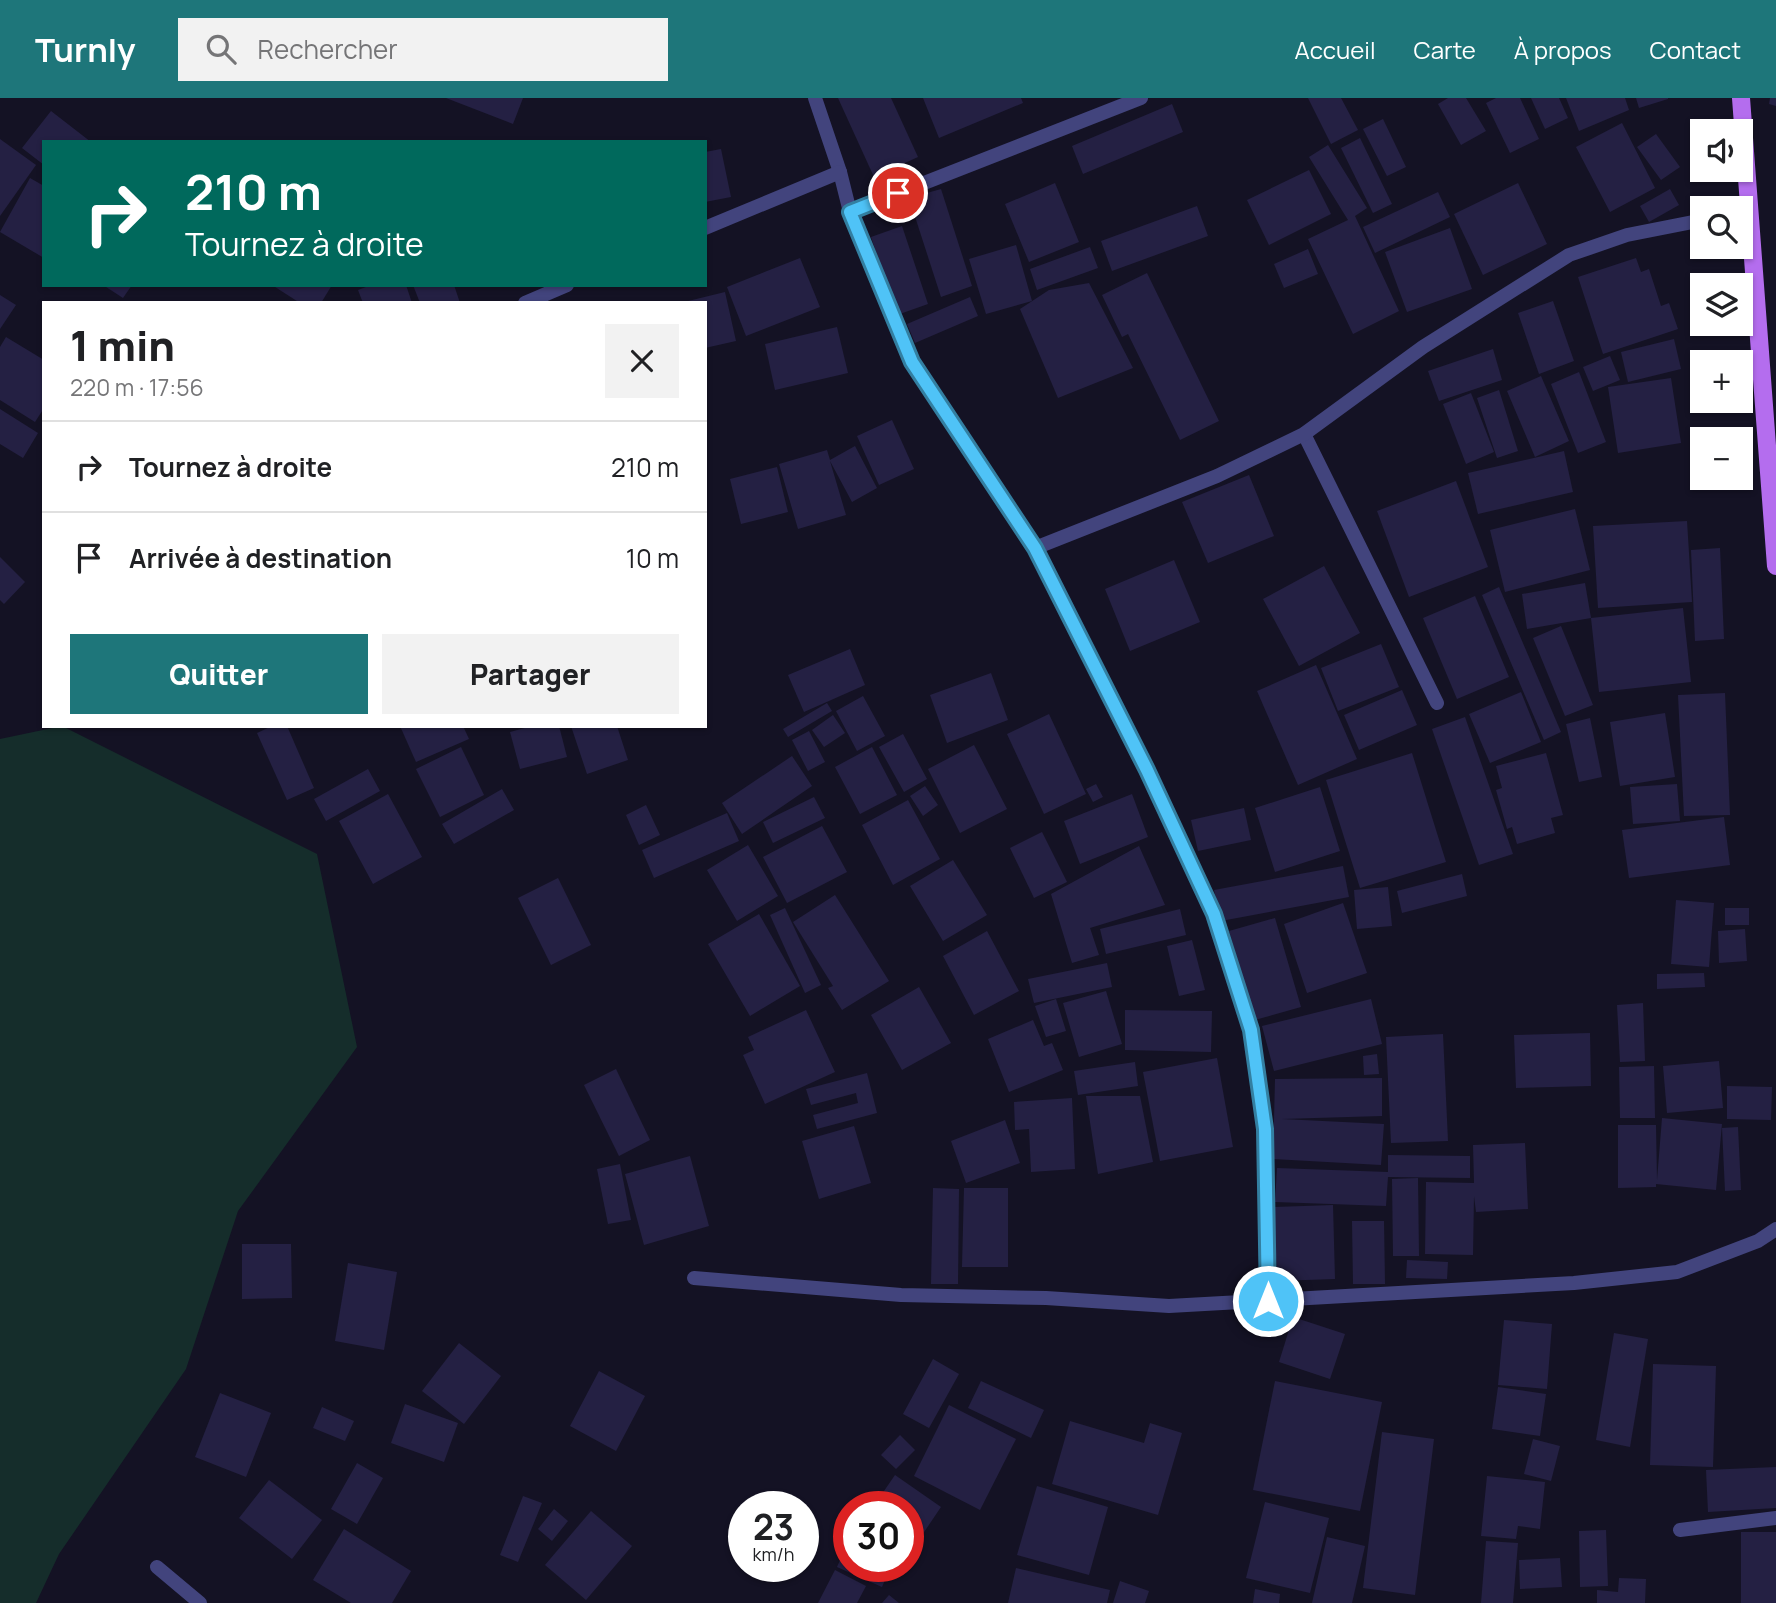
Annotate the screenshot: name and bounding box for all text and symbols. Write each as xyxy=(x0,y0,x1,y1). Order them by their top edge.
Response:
search box xyxy=(178,18,668,81)
text: Turnly xyxy=(35,27,136,72)
icon: search xyxy=(202,30,240,68)
text: Rechercher xyxy=(258,31,398,67)
text: Accueil xyxy=(1295,33,1375,66)
text: Carte xyxy=(1413,33,1476,66)
text: À propos xyxy=(1514,33,1612,66)
text: Contact xyxy=(1650,33,1741,66)
map controls xyxy=(1690,119,1753,490)
button: sound xyxy=(1690,119,1753,182)
text: 210 m xyxy=(185,158,322,225)
pin xyxy=(868,163,928,223)
icon: right xyxy=(70,168,161,259)
icon: arrive xyxy=(879,174,917,212)
button: search xyxy=(1690,196,1753,259)
text: Tournez à droite xyxy=(185,222,424,266)
button: layers xyxy=(1690,273,1753,336)
text: 1 min xyxy=(70,316,175,374)
button: close xyxy=(605,324,679,398)
button: + xyxy=(1690,350,1753,413)
text: 220 m · 17:56 xyxy=(70,371,204,403)
button: − xyxy=(1690,427,1753,490)
icon: right xyxy=(70,448,108,486)
text: Tournez à droite xyxy=(129,449,332,485)
text: 210 m xyxy=(611,449,679,485)
icon: arrive xyxy=(70,539,108,577)
text: Arrivée à destination xyxy=(129,540,392,576)
text: 10 m xyxy=(626,540,679,576)
button: Quitter xyxy=(70,634,368,714)
button: Partager xyxy=(382,634,679,714)
position arrow xyxy=(1231,1264,1305,1338)
speed limit sign: 30 xyxy=(833,1491,924,1582)
text: 23 xyxy=(753,1503,794,1551)
text: km/h xyxy=(753,1542,794,1566)

